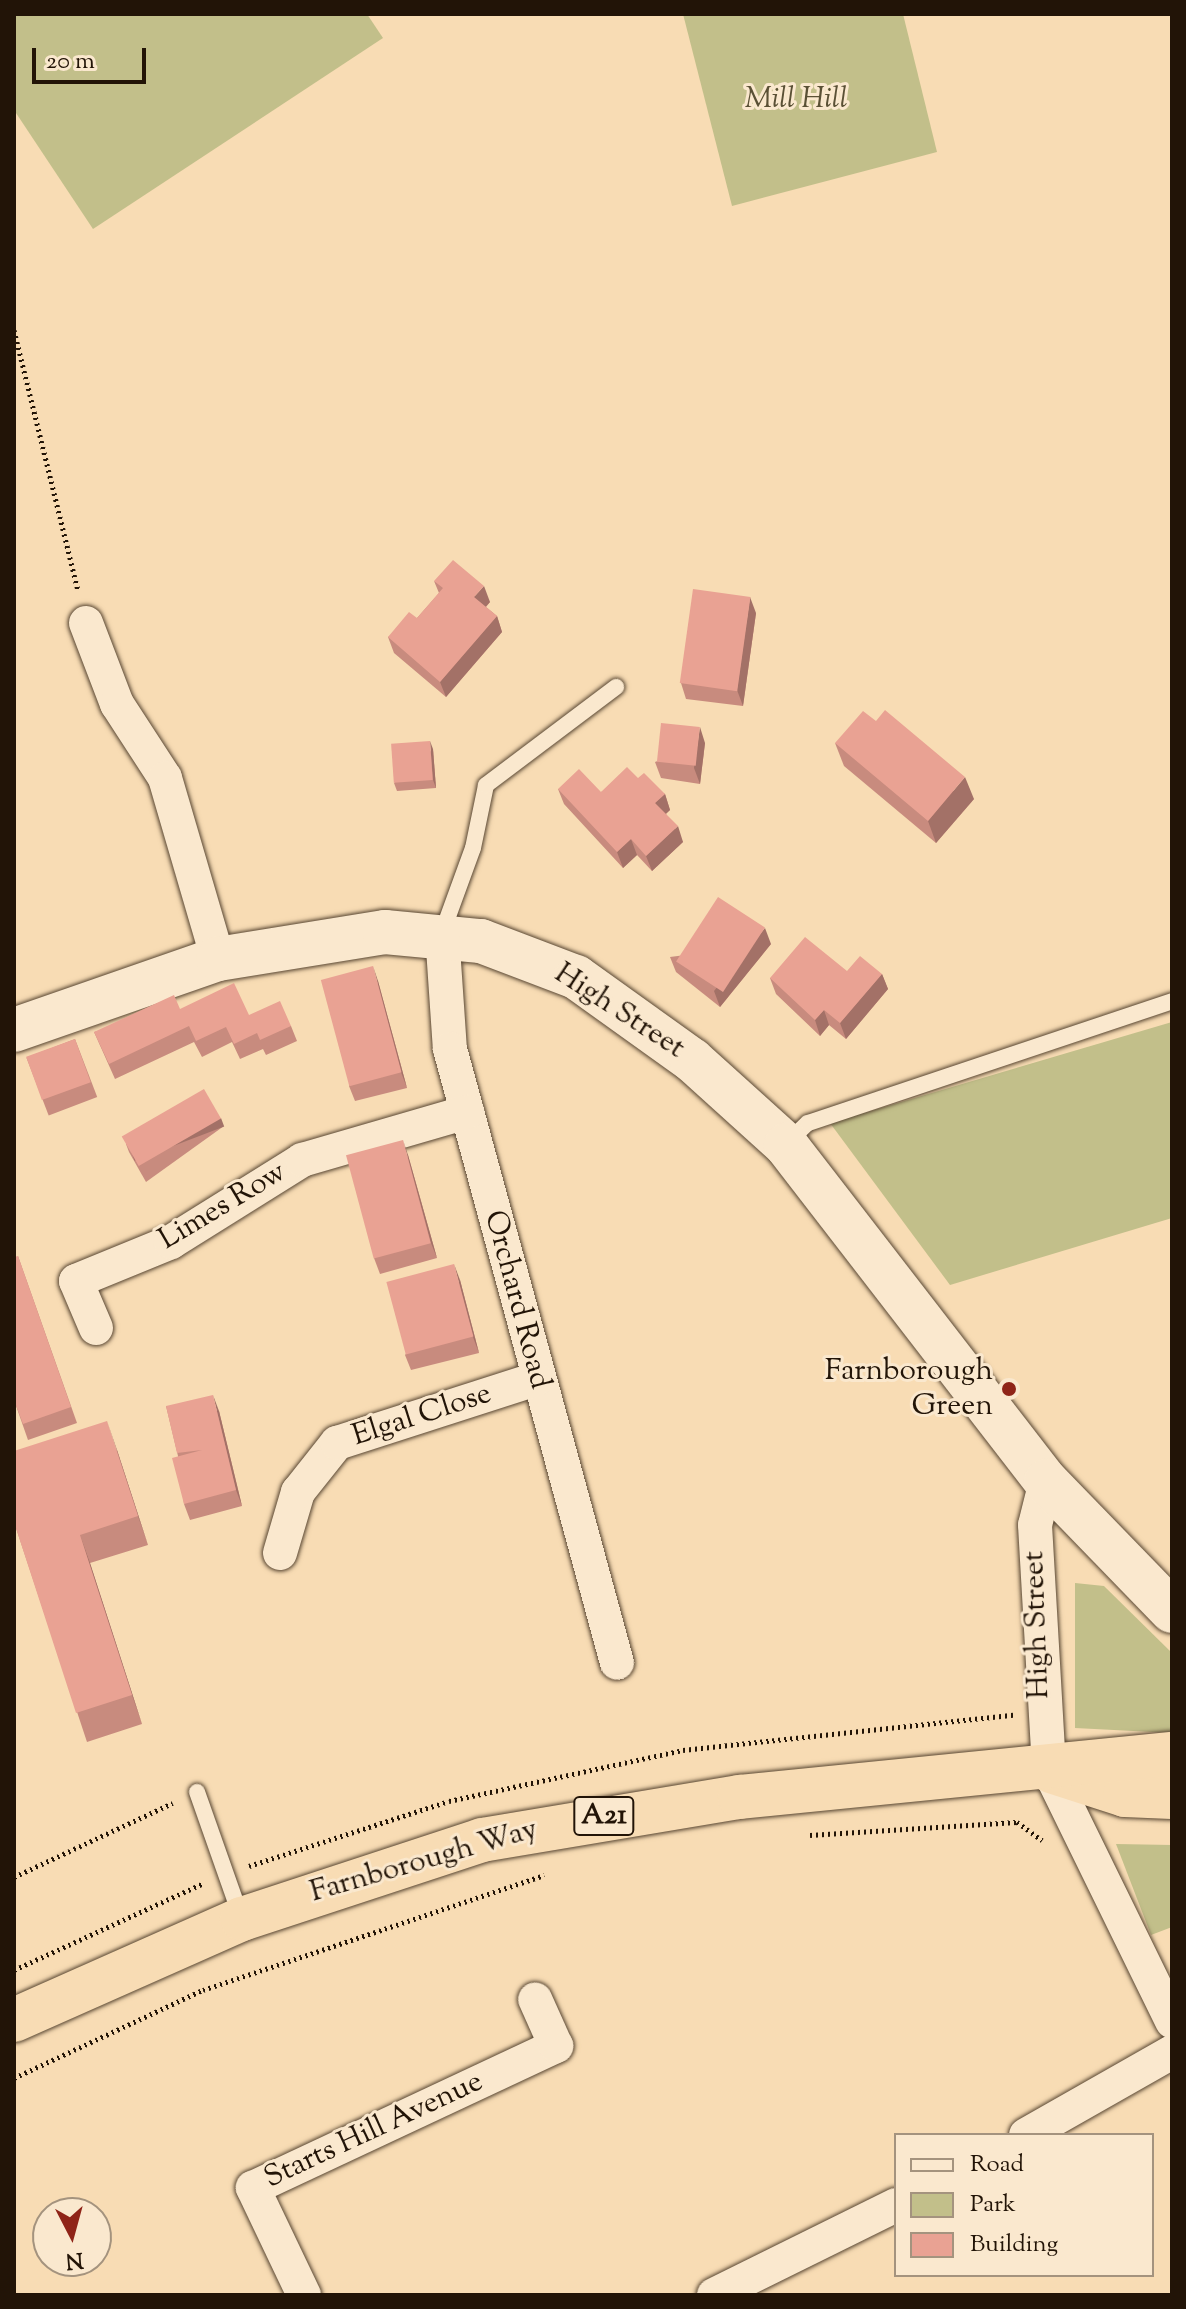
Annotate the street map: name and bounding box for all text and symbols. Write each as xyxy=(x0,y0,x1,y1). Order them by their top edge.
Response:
scale bar xyxy=(36,32,150,82)
text: 20 m xyxy=(46,45,95,79)
park label: Mill Hill xyxy=(745,82,847,118)
street label: High Street xyxy=(547,957,691,1067)
street label: Limes Row xyxy=(153,1155,293,1259)
street label: Orchard Road xyxy=(475,1207,557,1393)
place label: Farnborough Green xyxy=(825,1354,993,1424)
street label: Elgal Close xyxy=(348,1377,496,1455)
marker: Farnborough Green xyxy=(1000,1380,1018,1398)
street label: High Street xyxy=(1017,1550,1059,1700)
road number: A21 xyxy=(572,1792,636,1840)
street label: Farnborough Way xyxy=(306,1812,542,1912)
street label: Starts Hill Avenue xyxy=(259,2065,489,2197)
legend xyxy=(894,2133,1154,2277)
text: Road xyxy=(970,2148,1024,2182)
text: Park xyxy=(970,2188,1016,2222)
north arrow xyxy=(32,2197,112,2277)
text: Building xyxy=(970,2228,1058,2262)
text: N xyxy=(64,2242,85,2276)

